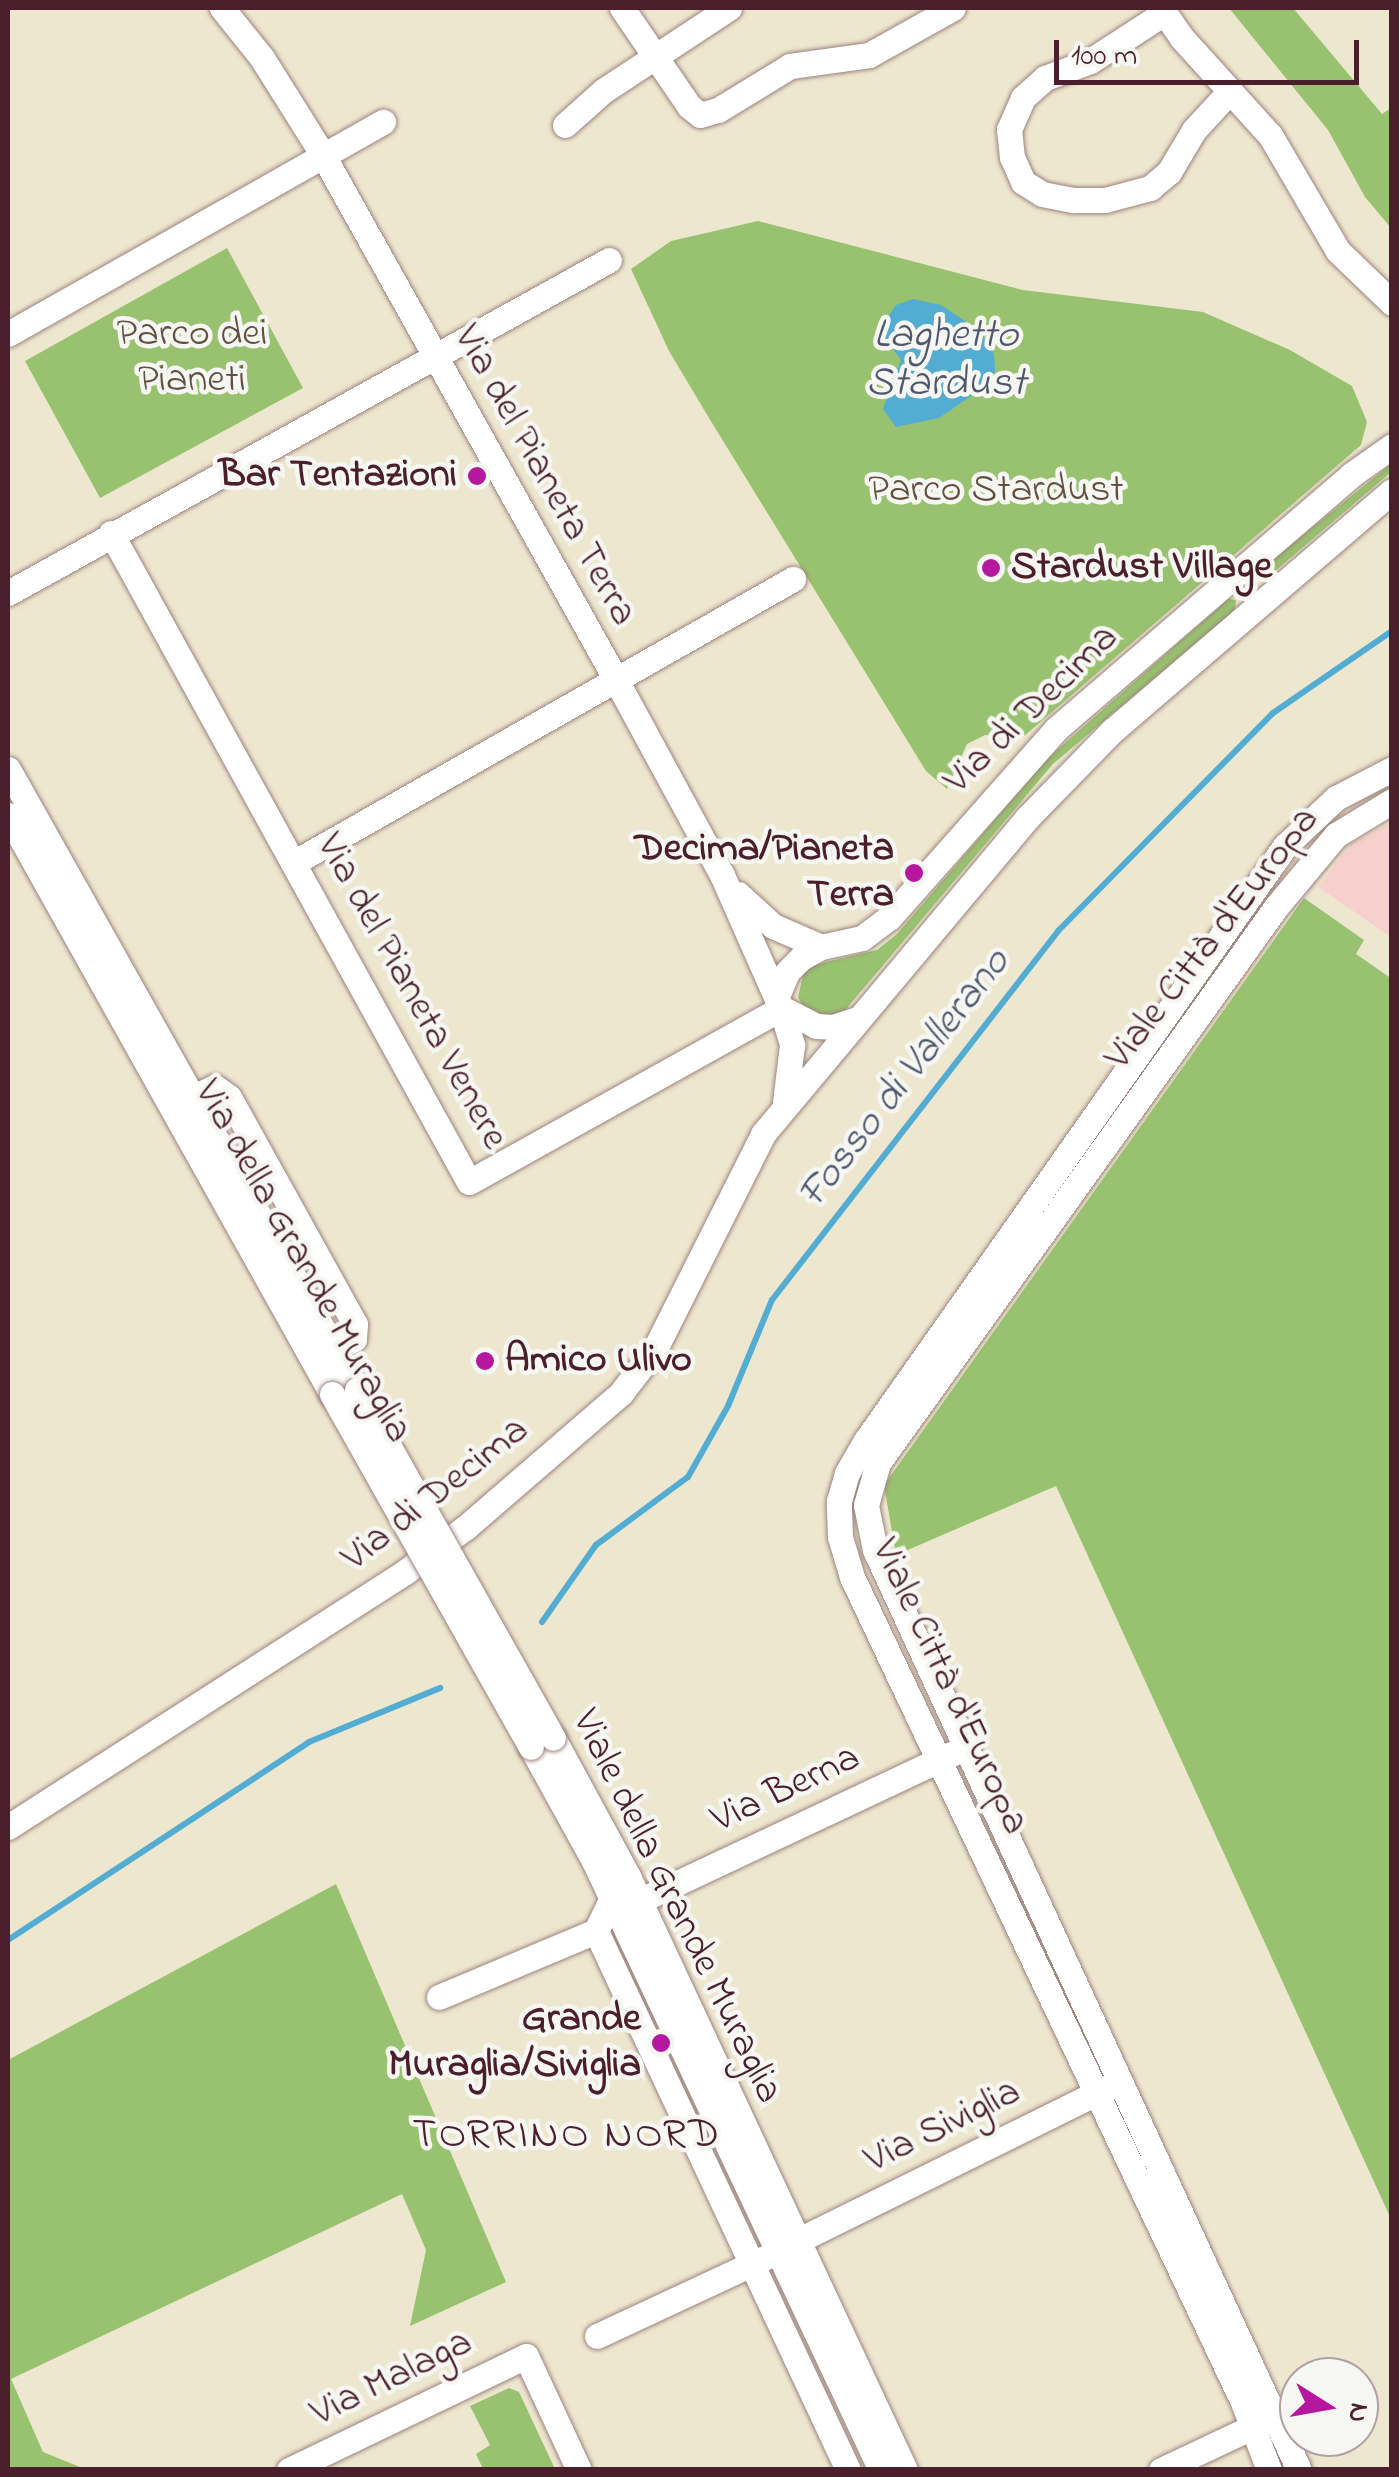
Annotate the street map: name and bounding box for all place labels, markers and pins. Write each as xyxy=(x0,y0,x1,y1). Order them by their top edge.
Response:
place label: Bar Tentazioni xyxy=(219,452,457,500)
marker: Bar Tentazioni xyxy=(466,465,488,487)
place label: Stardust Village xyxy=(1011,544,1272,592)
marker: Stardust Village xyxy=(980,557,1002,579)
place label: Decima/Pianeta Terra xyxy=(634,826,894,920)
marker: Decima/Pianeta Terra xyxy=(903,862,925,884)
place label: Amico Ulivo xyxy=(505,1337,692,1385)
marker: Amico Ulivo xyxy=(474,1350,496,1372)
place label: Grande Muraglia/Siviglia xyxy=(388,1996,641,2090)
marker: Grande Muraglia/Siviglia xyxy=(650,2032,672,2054)

